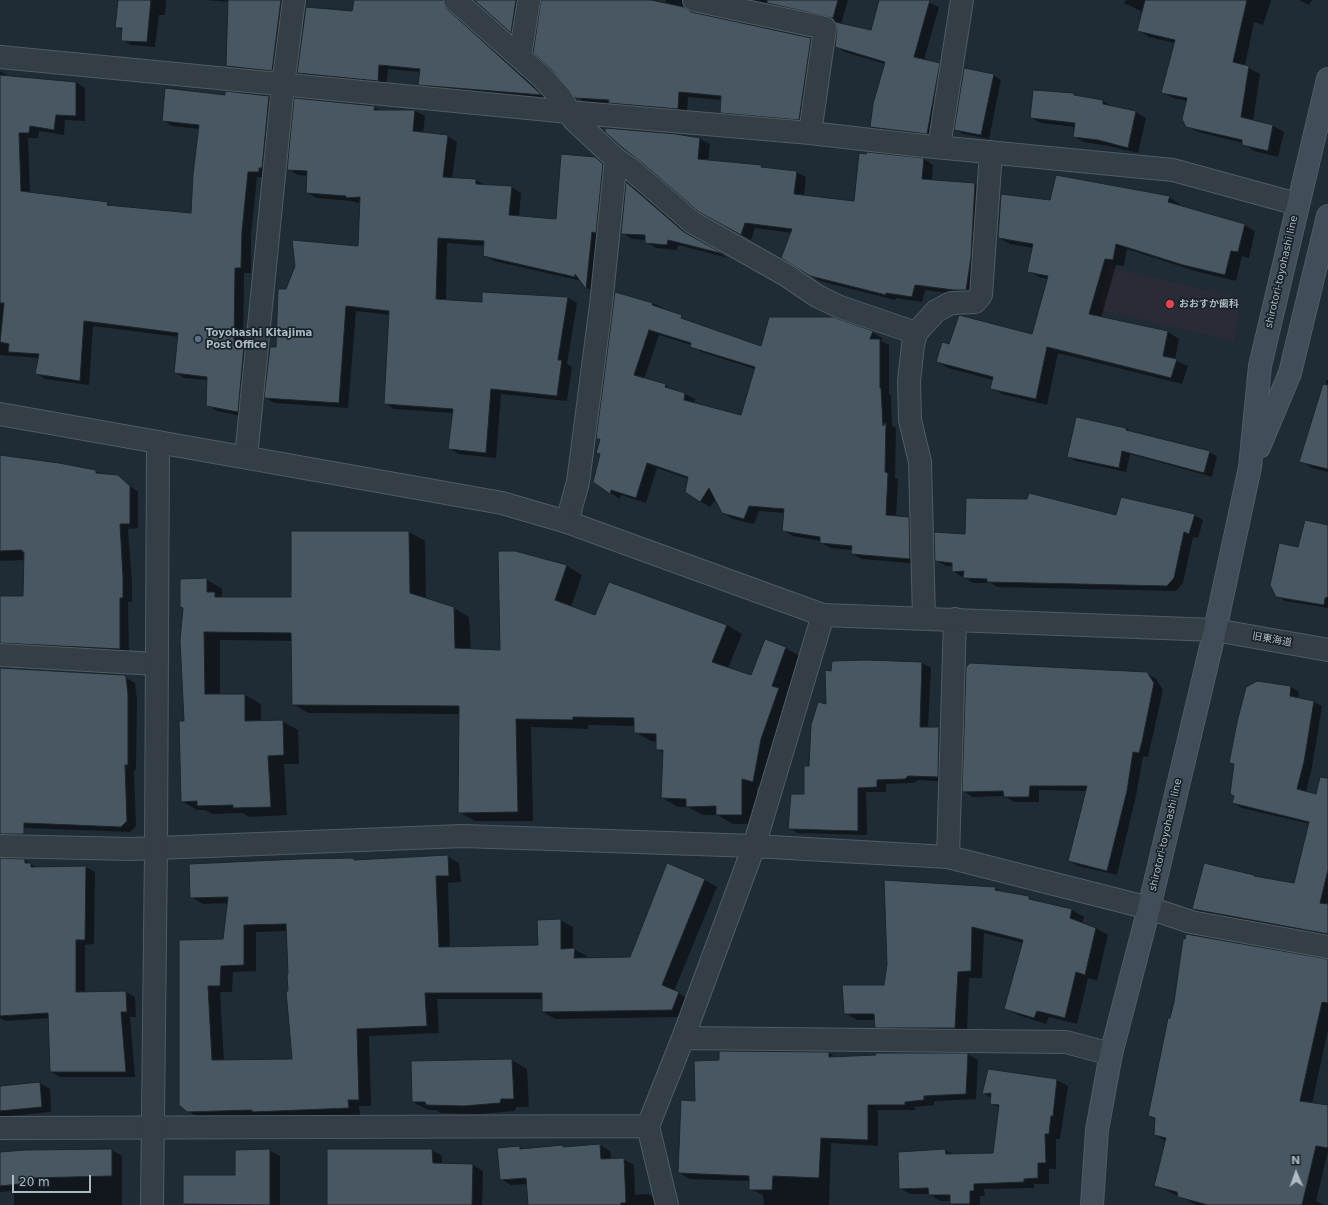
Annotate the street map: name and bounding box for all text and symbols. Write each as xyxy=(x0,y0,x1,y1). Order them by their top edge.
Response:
street label: shirotori-toyohashi line xyxy=(1263,215,1301,329)
marker: おおすか歯科 xyxy=(1164,298,1176,310)
place label: おおすか歯科 xyxy=(1179,298,1239,310)
place label: Toyohashi Kitajima Post Office xyxy=(206,327,312,350)
marker: Toyohashi Kitajima Post Office xyxy=(193,334,203,344)
street label: 旧東海道 xyxy=(1251,631,1293,649)
street label: shirotori-toyohashi line xyxy=(1147,778,1185,892)
north arrow xyxy=(1276,1153,1316,1193)
text: N xyxy=(1291,1154,1300,1167)
scale bar xyxy=(14,1167,93,1193)
text: 20 m xyxy=(19,1175,50,1189)

